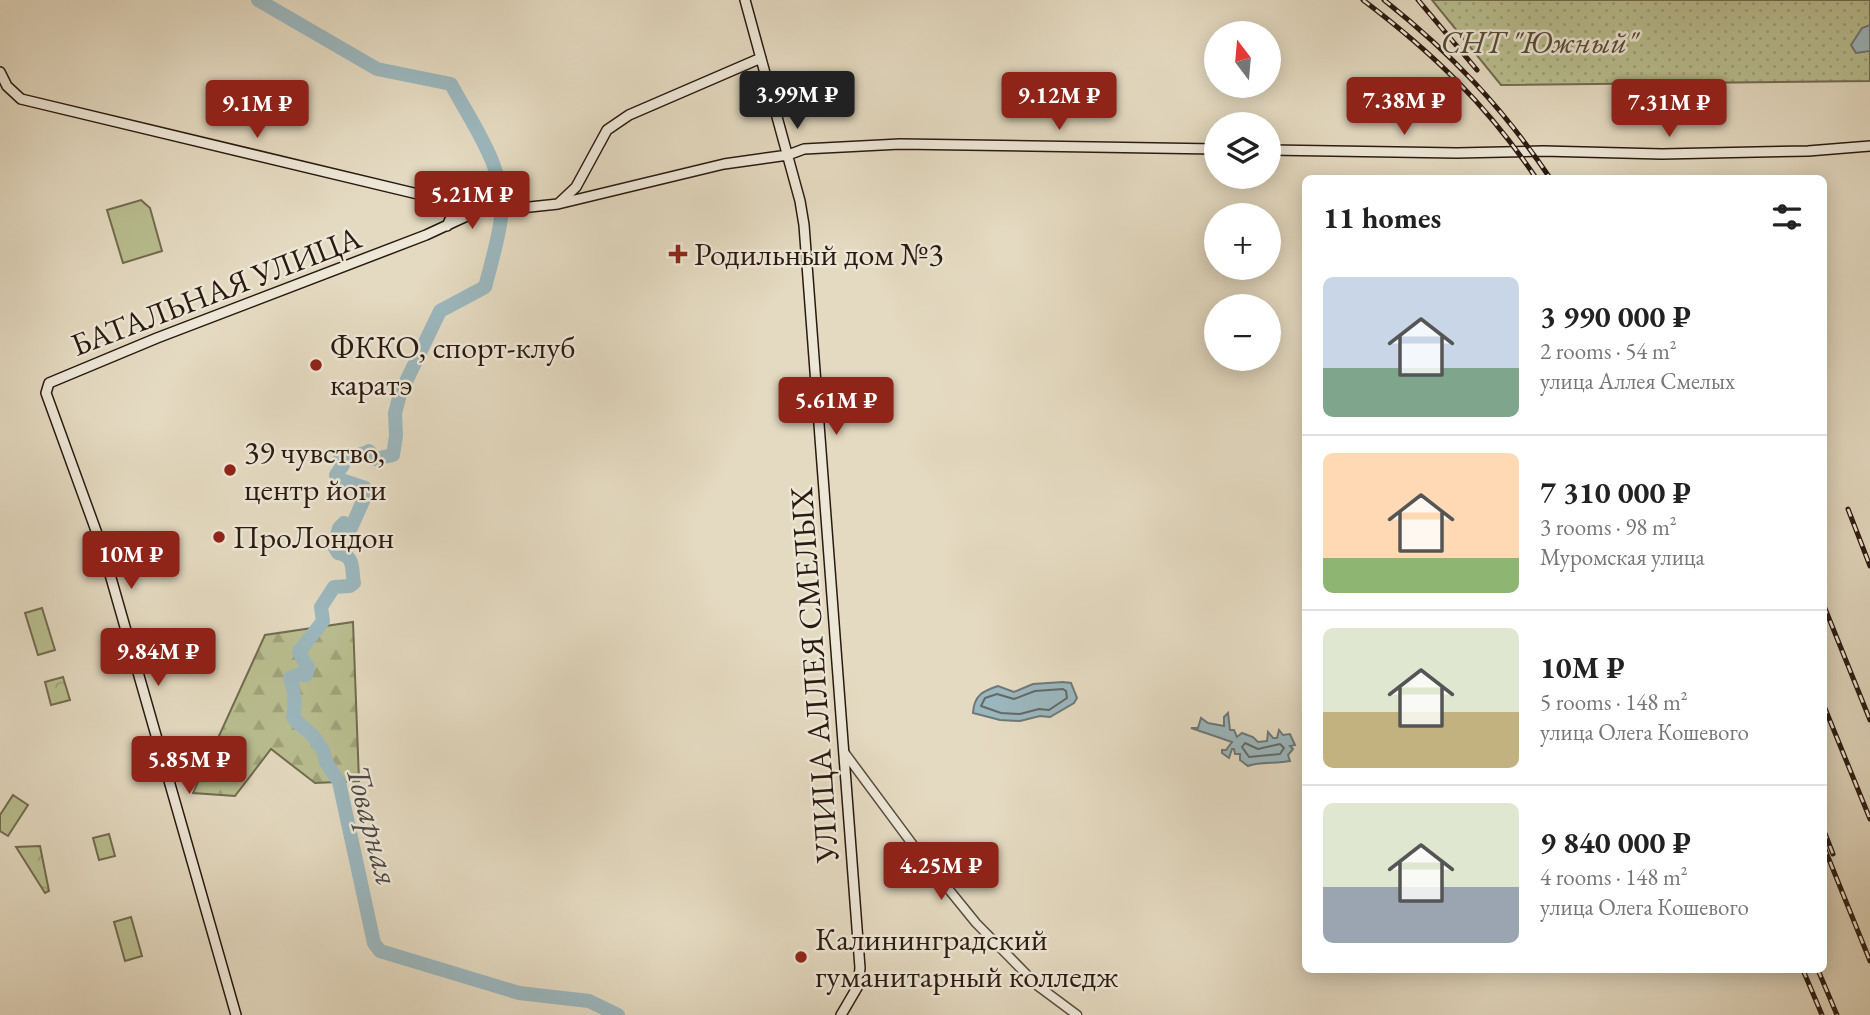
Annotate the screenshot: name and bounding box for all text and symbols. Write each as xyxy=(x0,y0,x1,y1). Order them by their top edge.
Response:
north arrow xyxy=(1204,21,1281,98)
map controls xyxy=(1204,21,1281,371)
park label: СНТ "Южный" xyxy=(1440,21,1641,63)
pin: 3.99M ₽ xyxy=(732,72,862,131)
pin: 9.12M ₽ xyxy=(994,72,1124,132)
pin: 7.38M ₽ xyxy=(1339,78,1469,137)
text: 3.99M ₽ xyxy=(756,79,838,109)
pin: 9.1M ₽ xyxy=(200,80,314,140)
text: 9.12M ₽ xyxy=(1018,80,1100,110)
pin: 7.31M ₽ xyxy=(1604,80,1734,139)
text: 7.38M ₽ xyxy=(1363,85,1445,115)
text: 7.31M ₽ xyxy=(1628,87,1710,117)
text: 9.1M ₽ xyxy=(222,88,292,118)
button: layers xyxy=(1204,112,1281,189)
pin: 5.21M ₽ xyxy=(407,172,537,231)
text: 5.21M ₽ xyxy=(431,179,513,209)
text: 11 homes xyxy=(1323,198,1441,237)
icon: filters xyxy=(1768,198,1806,236)
button: + xyxy=(1204,203,1281,280)
street label: БАТАЛЬНАЯ УЛИЦА xyxy=(65,216,368,366)
place label: Родильный дом №3 xyxy=(694,233,944,275)
marker: Родильный дом №3 xyxy=(668,244,688,264)
button: − xyxy=(1204,294,1281,371)
text: 3 990 000 ₽ xyxy=(1540,297,1691,336)
icon: home xyxy=(1379,305,1463,389)
place label: ФККО, спорт-клуб каратэ xyxy=(330,326,575,405)
text: 2 rooms · 54 m² xyxy=(1540,336,1677,366)
marker: ФККО, спорт-клуб каратэ xyxy=(308,357,324,373)
text: улица Аллея Смелых xyxy=(1540,366,1735,396)
pin: 5.61M ₽ xyxy=(771,378,901,437)
text: 5.61M ₽ xyxy=(795,385,877,415)
place label: 39 чувство, центр йоги xyxy=(244,431,387,510)
marker: 39 чувство, центр йоги xyxy=(222,462,238,478)
text: 7 310 000 ₽ xyxy=(1540,473,1691,512)
icon: home xyxy=(1379,481,1463,565)
street label: УЛИЦА АЛЛЕЯ СМЕЛЫХ xyxy=(780,485,848,865)
text: 3 rooms · 98 m² xyxy=(1540,512,1677,542)
place label: ПроЛондон xyxy=(233,516,394,558)
marker: ПроЛондон xyxy=(211,529,227,545)
pin: 10M ₽ xyxy=(82,532,180,591)
text: 10M ₽ xyxy=(98,539,164,569)
text: Муромская улица xyxy=(1540,542,1705,572)
pin: 9.84M ₽ xyxy=(93,628,223,688)
text: 9.84M ₽ xyxy=(117,636,199,666)
text: 10M ₽ xyxy=(1540,648,1625,687)
icon: home xyxy=(1379,656,1463,740)
text: 5 rooms · 148 m² xyxy=(1540,687,1688,717)
text: улица Олега Кошевого xyxy=(1540,717,1749,747)
pin: 5.85M ₽ xyxy=(124,736,254,796)
text: 5.85M ₽ xyxy=(148,744,230,774)
water label: Товарная xyxy=(336,760,410,890)
text: 9 840 000 ₽ xyxy=(1540,823,1691,862)
icon: home xyxy=(1379,831,1463,915)
pin: 4.25M ₽ xyxy=(876,842,1006,902)
text: 4.25M ₽ xyxy=(900,850,982,880)
text: 4 rooms · 148 m² xyxy=(1540,862,1688,892)
text: улица Олега Кошевого xyxy=(1540,892,1749,922)
place label: Калининградский гуманитарный колледж xyxy=(815,918,1119,997)
marker: Калининградский гуманитарный колледж xyxy=(793,949,809,965)

